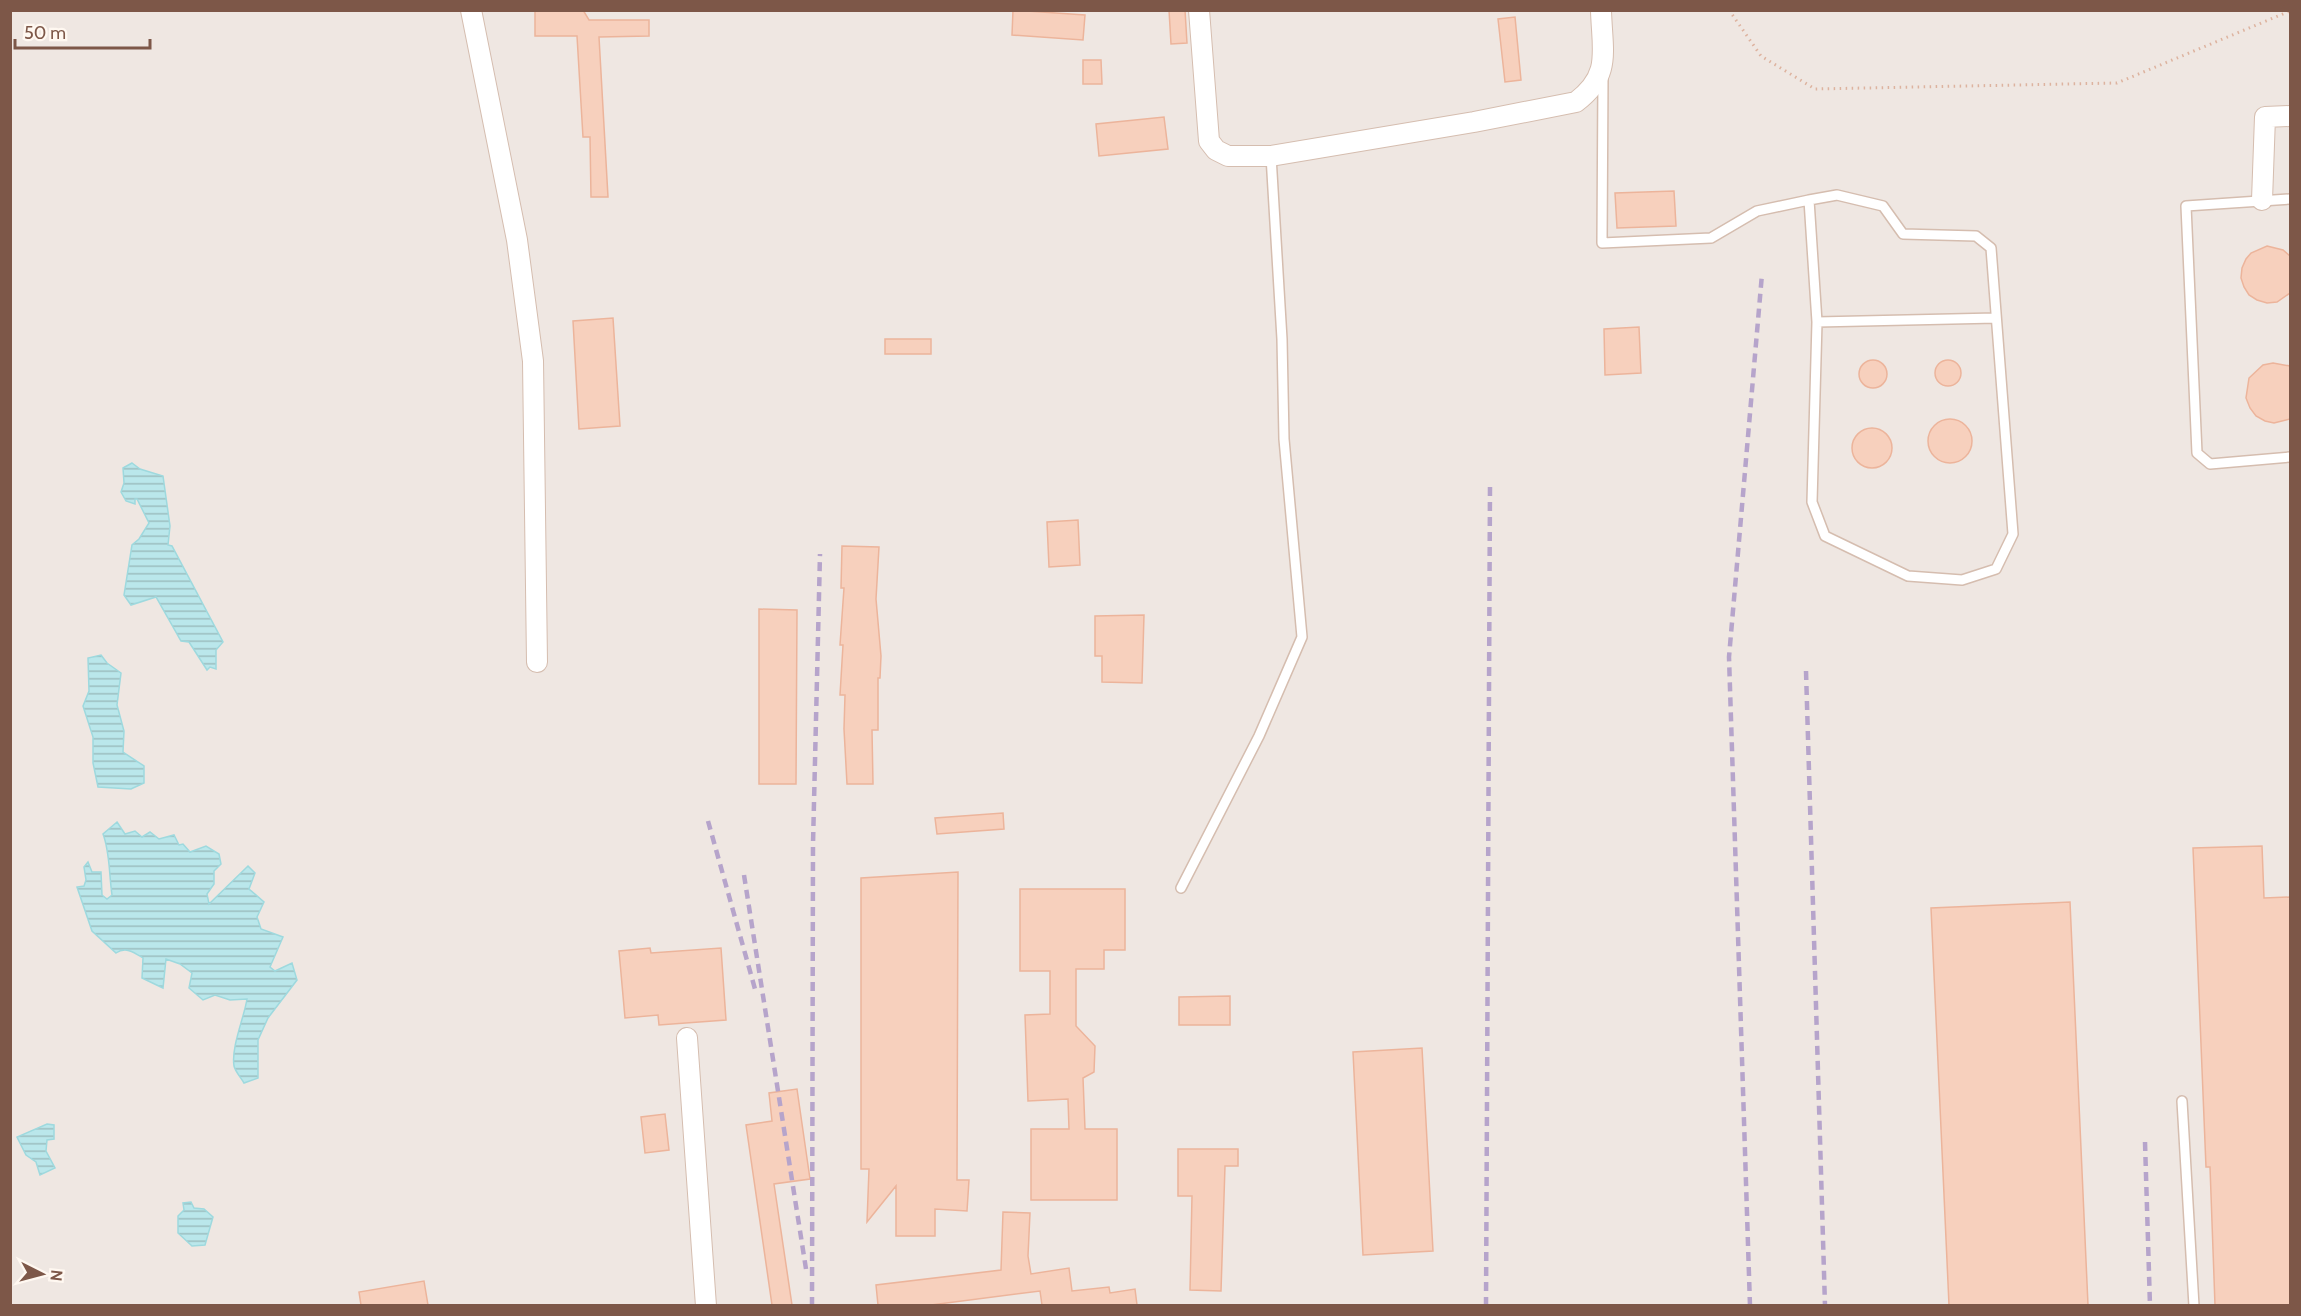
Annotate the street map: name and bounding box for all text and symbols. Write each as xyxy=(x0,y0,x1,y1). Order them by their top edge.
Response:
scale bar xyxy=(15,12,150,50)
text: 50 m xyxy=(24,22,66,44)
north arrow xyxy=(12,1244,72,1304)
text: N xyxy=(46,1269,66,1282)

